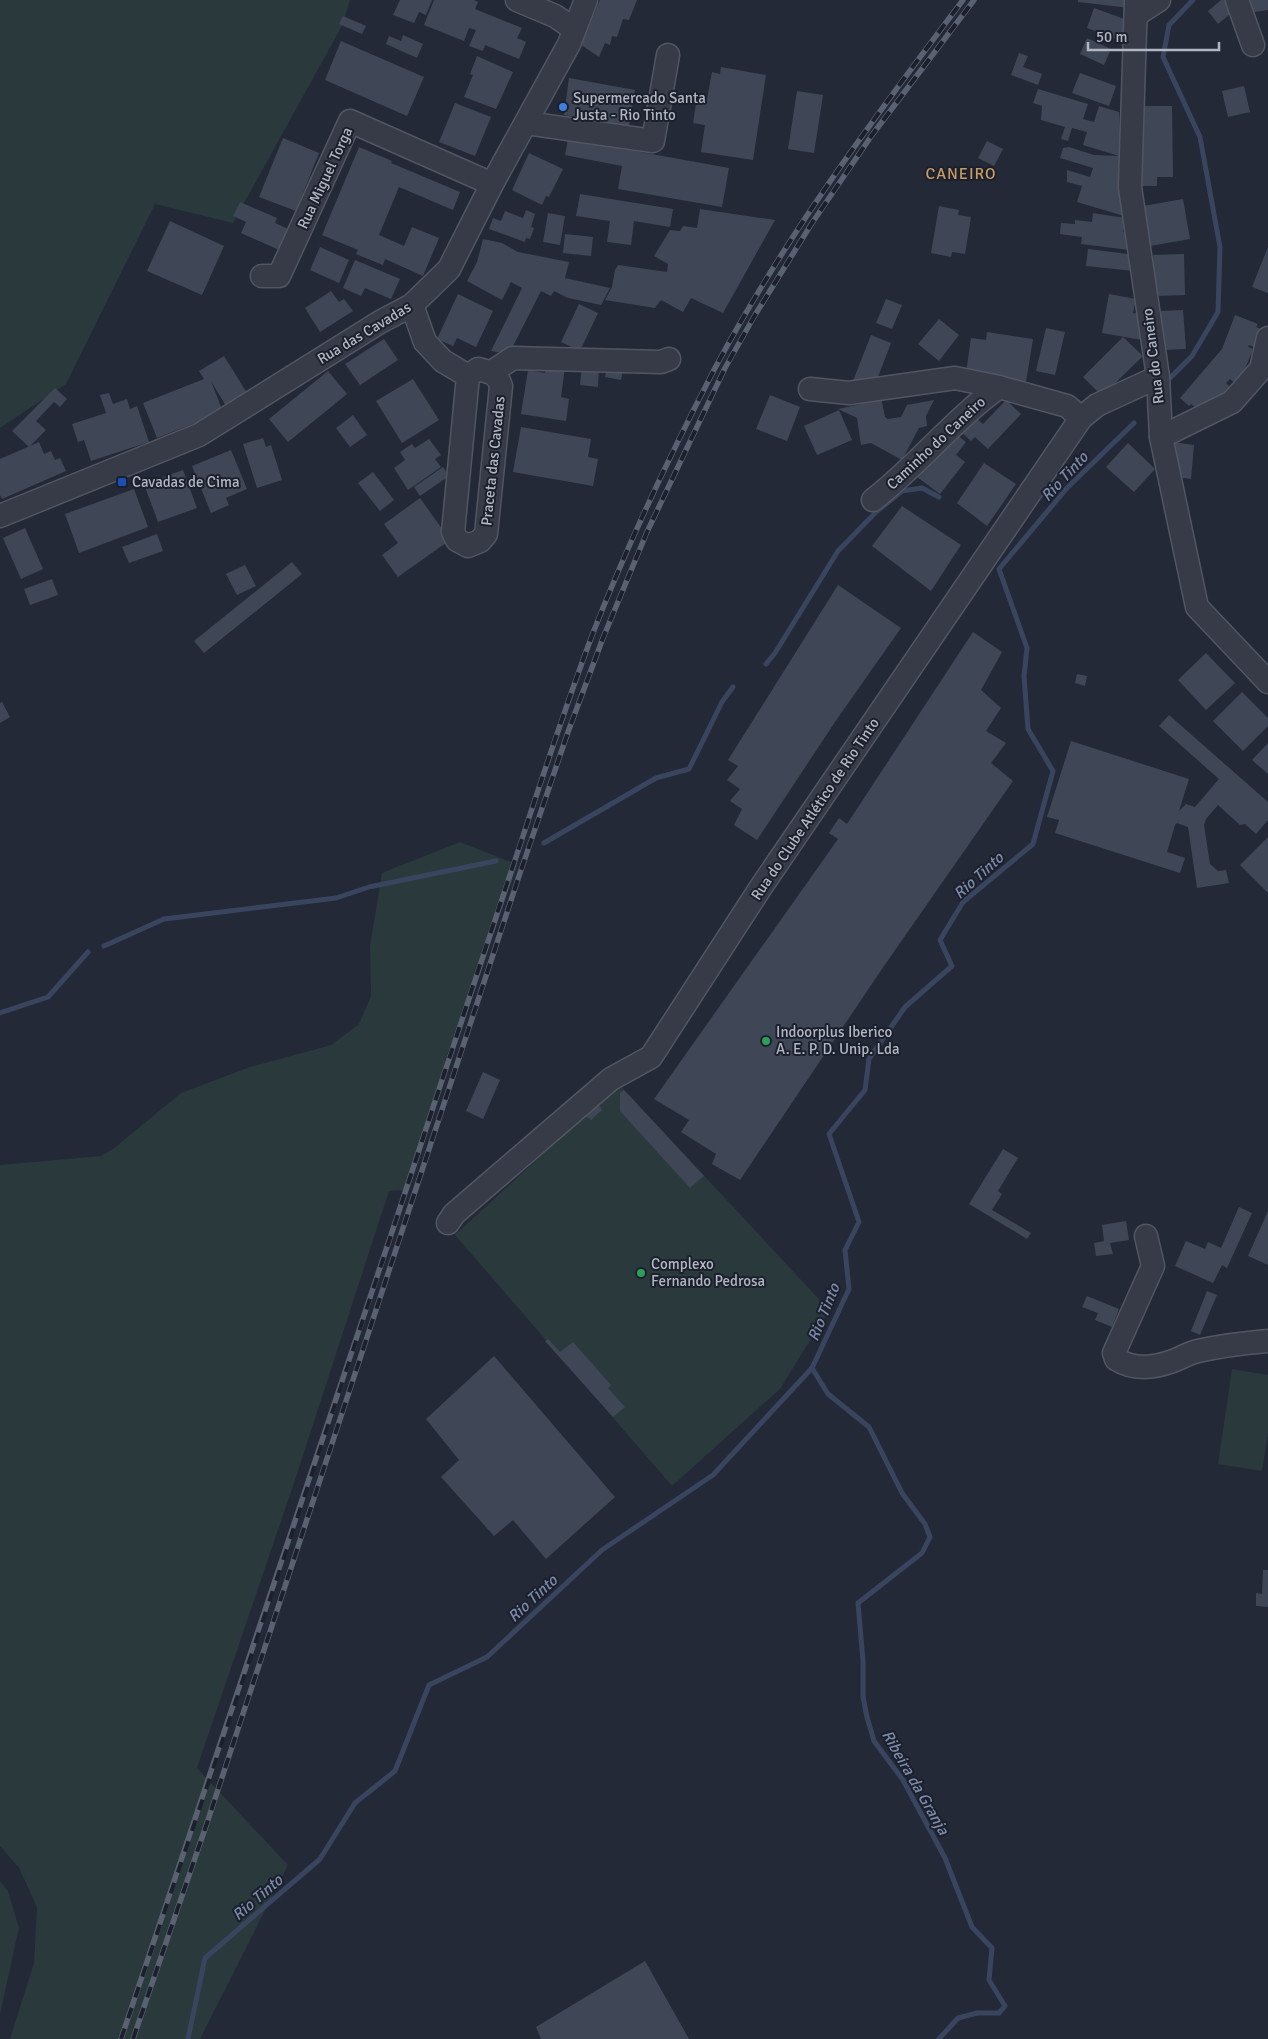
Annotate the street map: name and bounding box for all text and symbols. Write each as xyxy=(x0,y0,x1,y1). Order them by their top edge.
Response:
scale bar xyxy=(1088,20,1219,52)
text: 50 m xyxy=(1096,28,1127,46)
place label: Supermercado Santa Justa - Rio Tinto xyxy=(573,89,706,124)
marker: Supermercado Santa Justa - Rio Tinto xyxy=(557,101,569,113)
street label: Rua Miguel Torga xyxy=(294,124,356,232)
district label: CANEIRO xyxy=(926,164,996,184)
street label: Rua das Cavadas xyxy=(314,298,414,368)
street label: Rua do Caneiro xyxy=(1138,307,1168,405)
street label: Caminho do Caneiro xyxy=(883,392,989,493)
street label: Praceta das Cavadas xyxy=(477,395,509,527)
water label: Rio Tinto xyxy=(1037,447,1093,506)
place label: Cavadas de Cima xyxy=(132,473,240,491)
marker: Cavadas de Cima xyxy=(116,476,128,488)
street label: Rua do Clube Atlético de Rio Tinto xyxy=(747,714,883,904)
water label: Rio Tinto xyxy=(949,848,1008,903)
place label: Indoorplus Iberico A. E. P. D. Unip. Lda xyxy=(776,1023,900,1058)
marker: Indoorplus Iberico A. E. P. D. Unip. Lda xyxy=(760,1035,772,1047)
place label: Complexo Fernando Pedrosa xyxy=(651,1255,765,1290)
marker: Complexo Fernando Pedrosa xyxy=(635,1267,647,1279)
water label: Rio Tinto xyxy=(803,1280,845,1344)
water label: Rio Tinto xyxy=(504,1570,562,1627)
water label: Ribeira da Granja xyxy=(877,1727,954,1839)
water label: Rio Tinto xyxy=(228,1870,288,1925)

